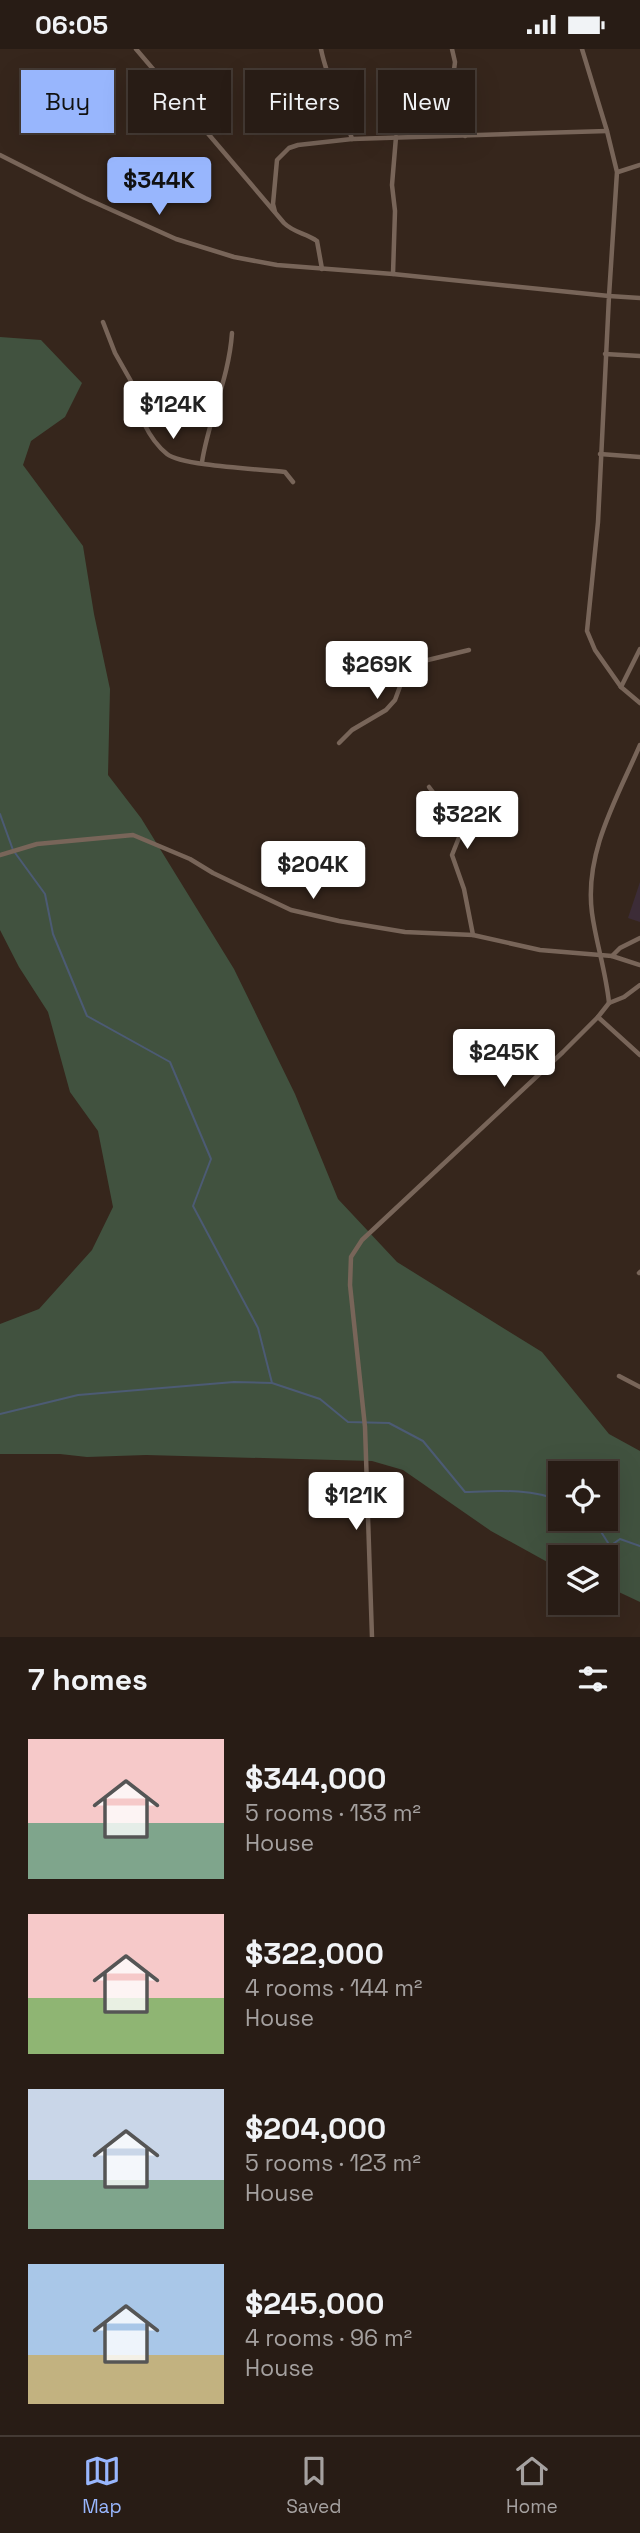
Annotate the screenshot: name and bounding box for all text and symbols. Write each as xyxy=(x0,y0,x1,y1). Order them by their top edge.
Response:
text: 06:05 xyxy=(35,8,108,42)
chip: Buy xyxy=(21,70,114,133)
chip: Rent xyxy=(128,70,231,133)
chip: Filters xyxy=(245,70,364,133)
chip: New xyxy=(378,70,475,133)
pin: $344K xyxy=(110,157,208,217)
text: $344K xyxy=(123,165,195,195)
pin: $124K xyxy=(124,381,222,441)
text: $124K xyxy=(140,389,206,419)
pin: $269K xyxy=(328,641,426,701)
text: $269K xyxy=(342,649,412,679)
pin: $322K xyxy=(418,791,516,851)
text: $322K xyxy=(432,799,502,829)
pin: $204K xyxy=(264,841,362,901)
text: $204K xyxy=(277,849,349,879)
pin: $245K xyxy=(455,1030,553,1089)
text: $245K xyxy=(469,1037,539,1067)
map controls xyxy=(548,1461,618,1615)
button: locate xyxy=(548,1461,618,1531)
pin: $121K xyxy=(307,1473,405,1532)
text: $121K xyxy=(325,1480,387,1510)
button: layers xyxy=(548,1545,618,1615)
text: 7 homes xyxy=(28,1660,148,1699)
icon: filters xyxy=(574,1660,612,1698)
text: $344,000 xyxy=(245,1759,386,1798)
icon: home xyxy=(84,1767,168,1851)
text: 5 rooms · 133 m² xyxy=(245,1798,421,1828)
text: House xyxy=(245,1828,314,1858)
text: $322,000 xyxy=(245,1934,384,1973)
icon: home xyxy=(84,1942,168,2026)
text: 4 rooms · 144 m² xyxy=(245,1973,422,2003)
text: House xyxy=(245,2003,314,2033)
text: $204,000 xyxy=(245,2109,386,2148)
icon: home xyxy=(84,2117,168,2201)
text: 5 rooms · 123 m² xyxy=(245,2148,421,2178)
text: House xyxy=(245,2178,314,2208)
text: $245,000 xyxy=(245,2284,384,2323)
icon: home xyxy=(84,2292,168,2376)
text: 4 rooms · 96 m² xyxy=(245,2323,412,2353)
text: House xyxy=(245,2353,314,2383)
tab: Map xyxy=(82,2452,122,2519)
tab: Saved xyxy=(286,2452,342,2519)
tab: Home xyxy=(506,2452,558,2519)

